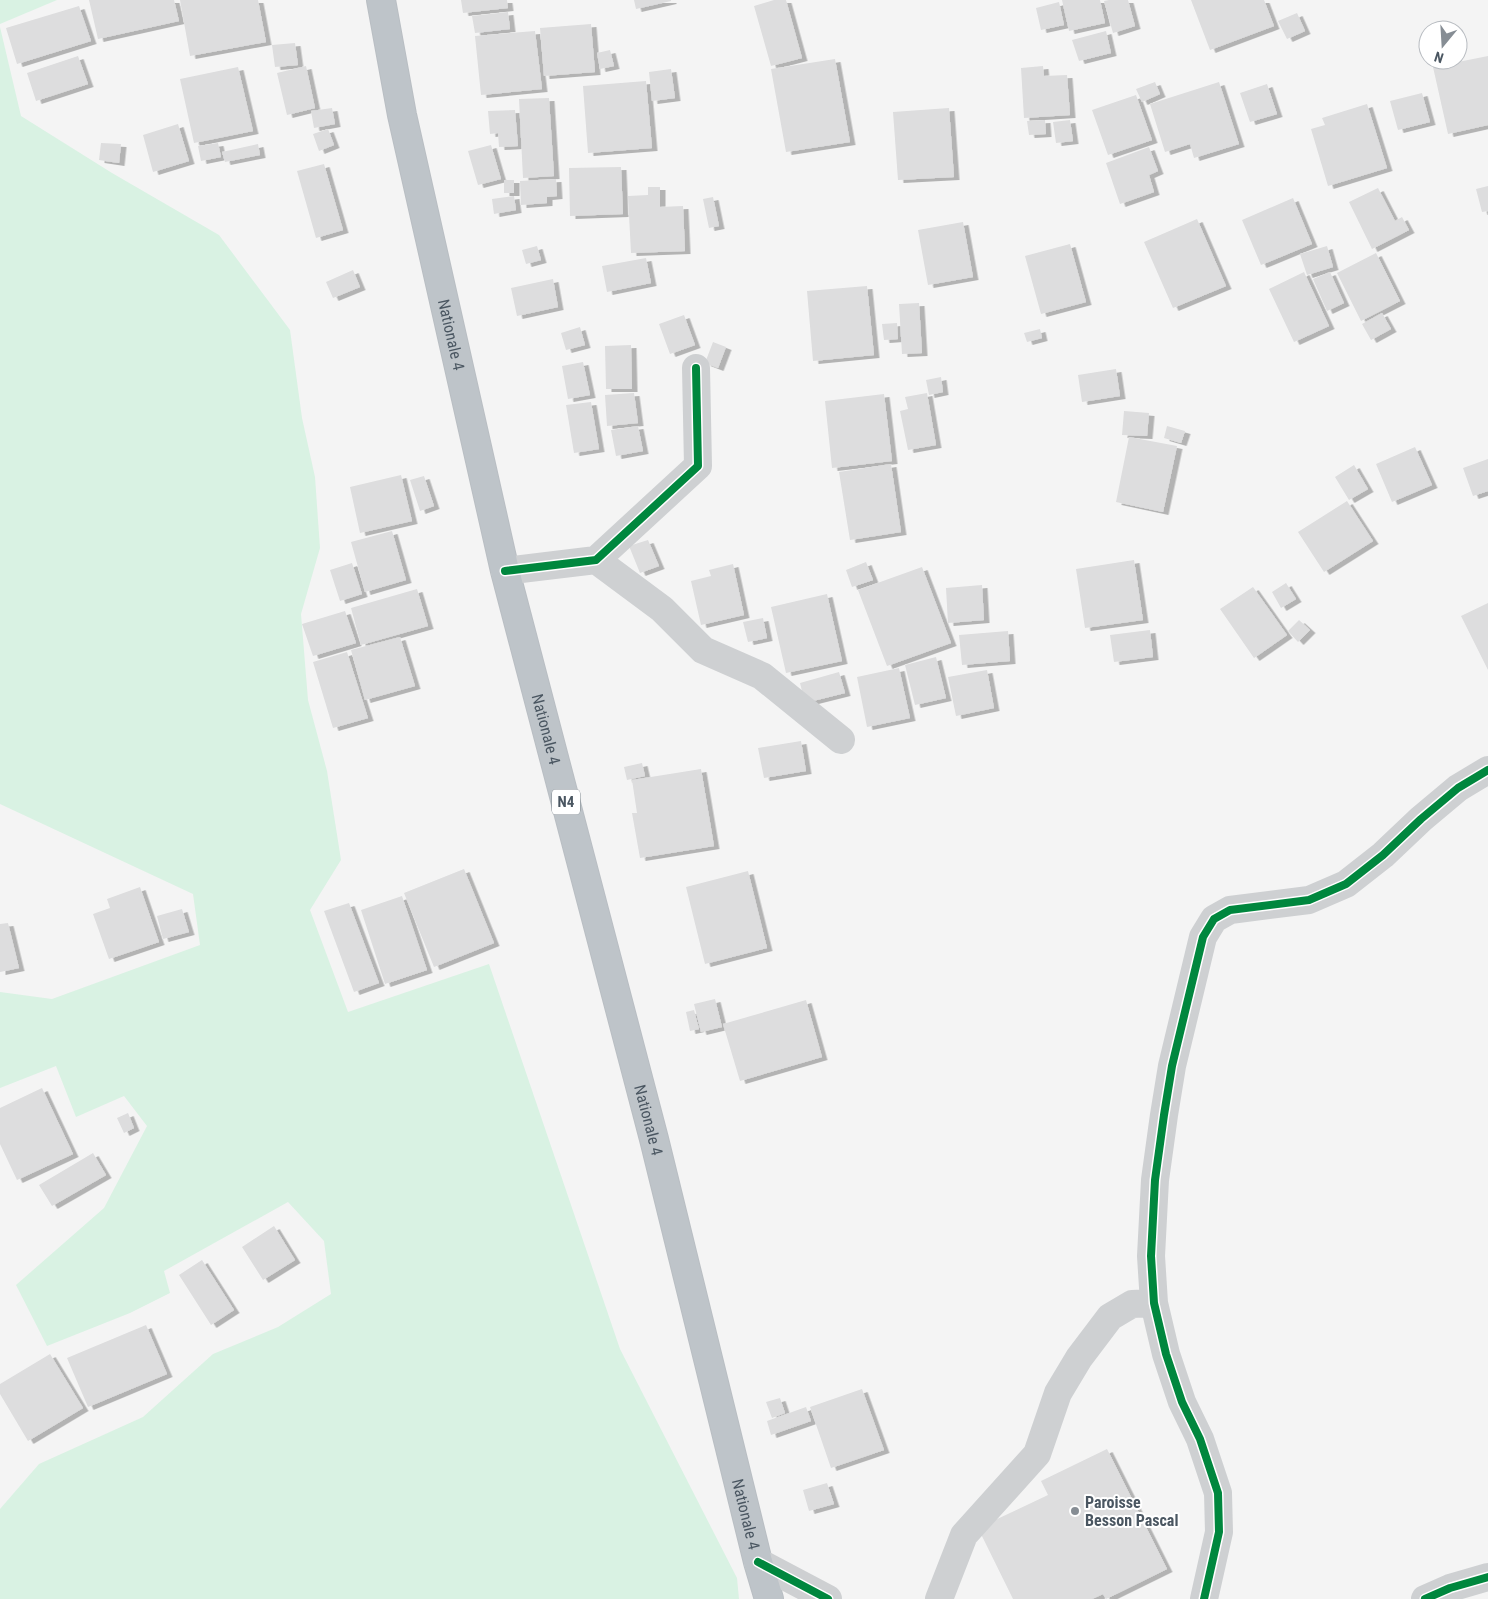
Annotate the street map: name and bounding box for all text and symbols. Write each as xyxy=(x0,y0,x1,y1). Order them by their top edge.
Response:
north arrow xyxy=(1418,20,1468,70)
text: N xyxy=(1432,48,1446,66)
street label: Nationale 4 xyxy=(434,297,469,372)
street label: Nationale 4 xyxy=(528,692,565,767)
road number: N4 xyxy=(552,790,580,814)
street label: Nationale 4 xyxy=(631,1083,667,1157)
street label: Nationale 4 xyxy=(728,1477,764,1552)
place label: Paroisse Besson Pascal xyxy=(1085,1493,1178,1530)
marker: Paroisse Besson Pascal xyxy=(1069,1505,1081,1517)

